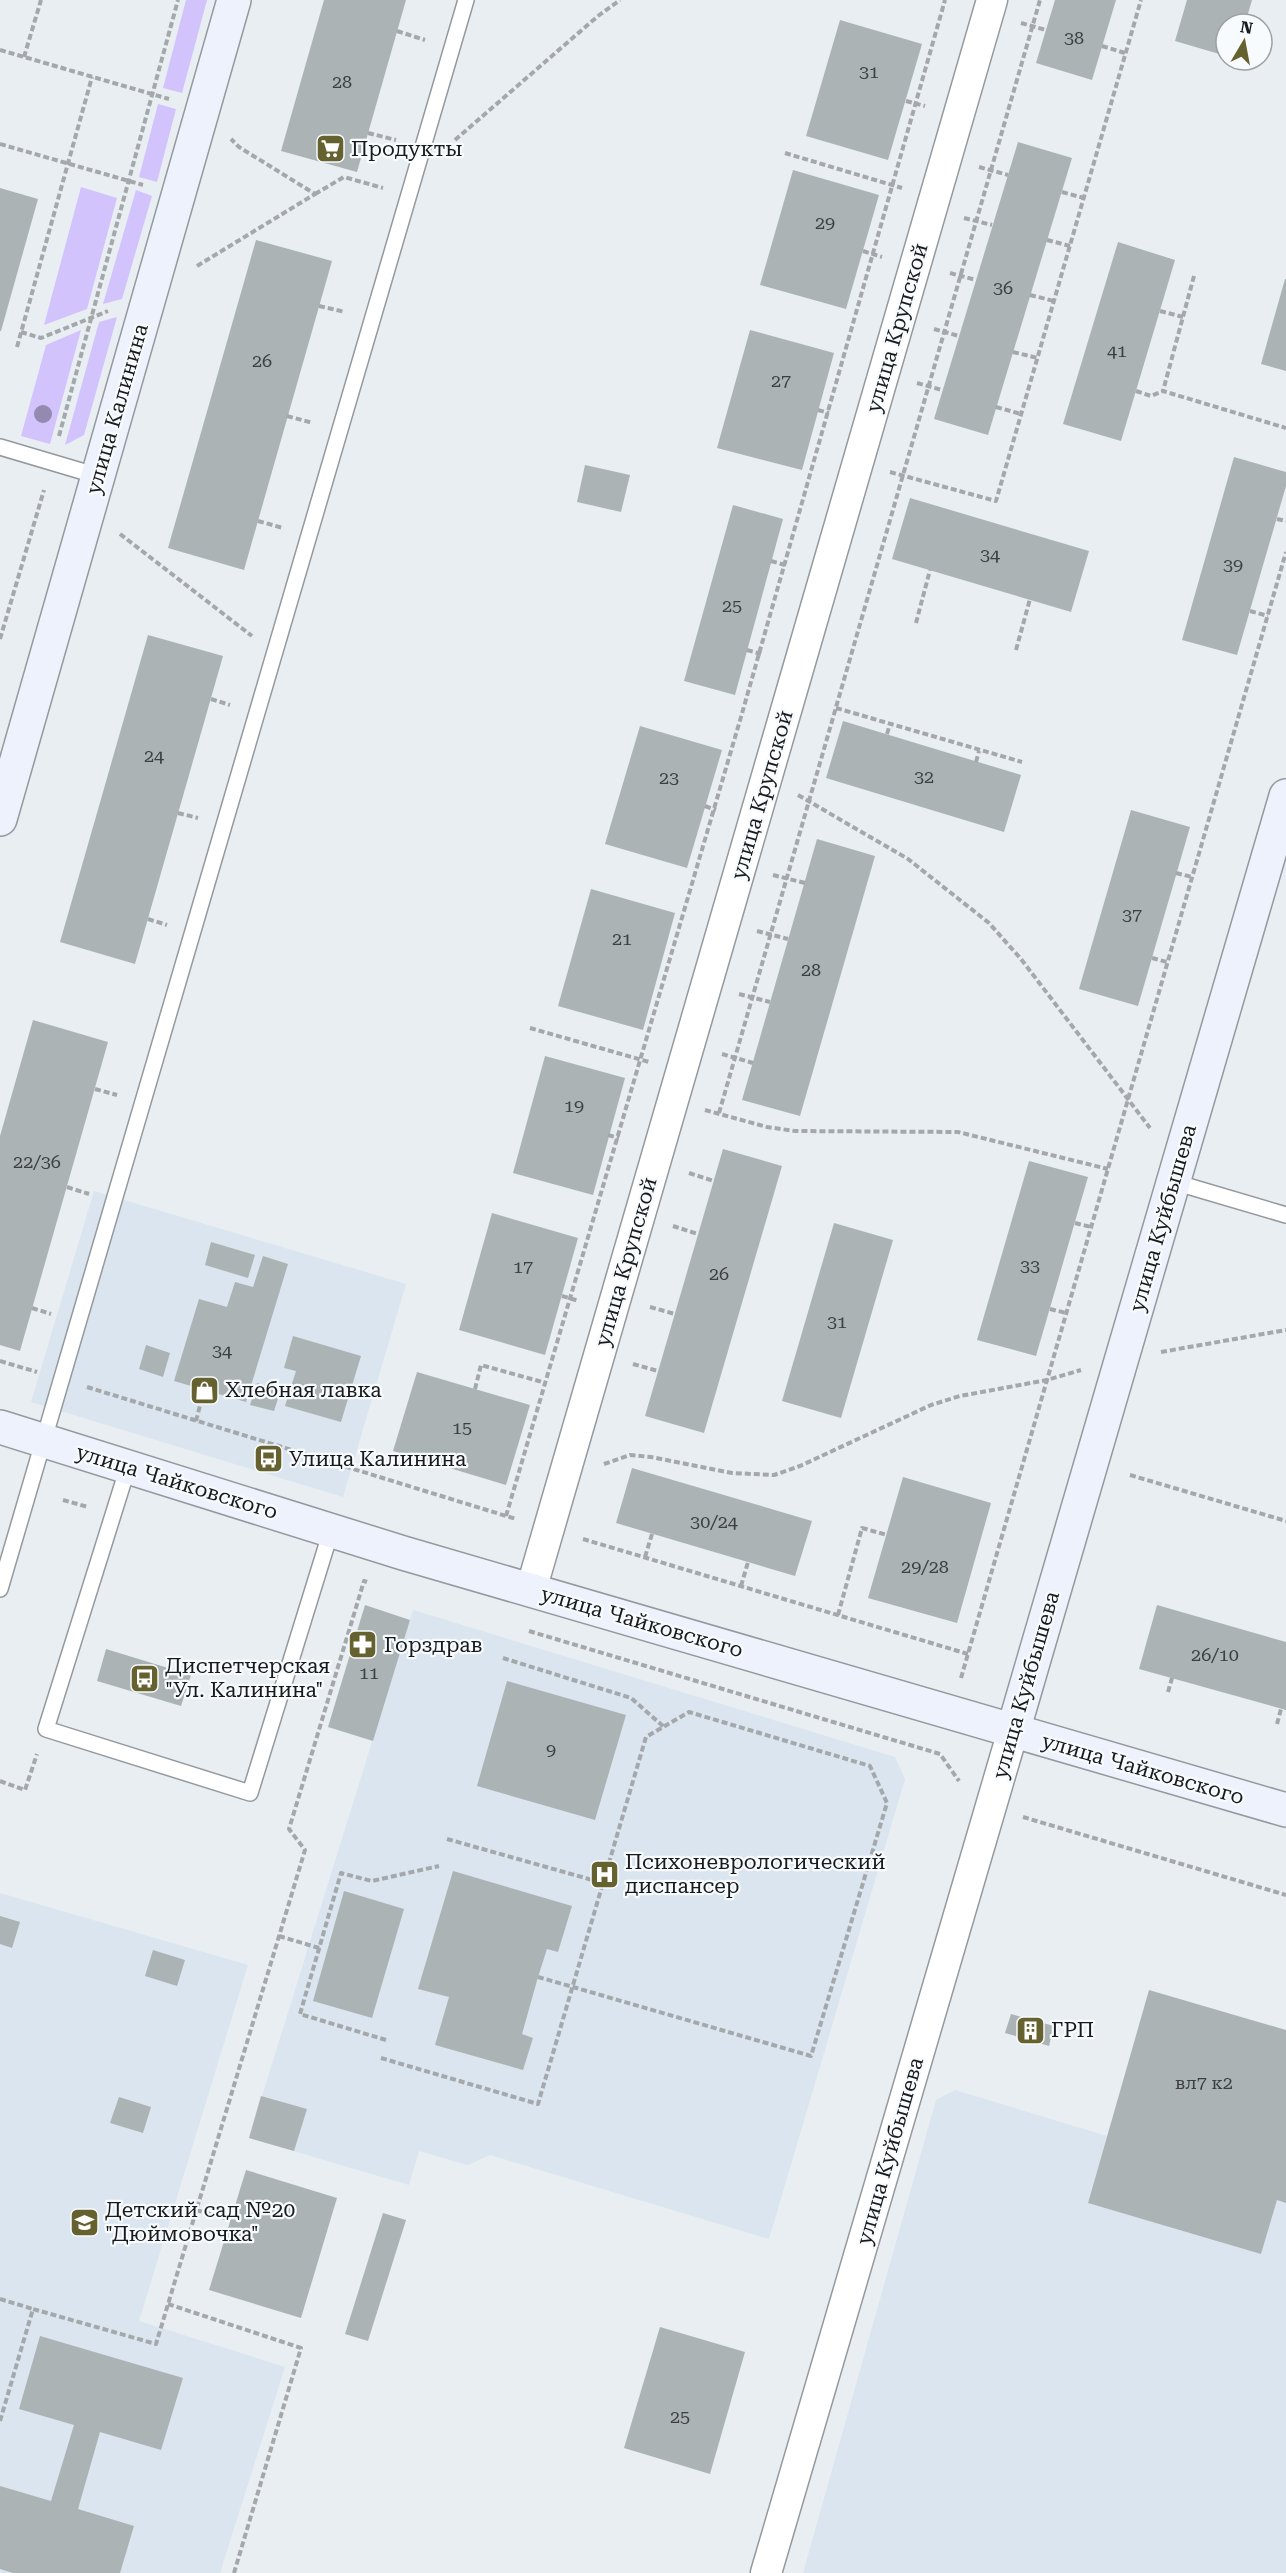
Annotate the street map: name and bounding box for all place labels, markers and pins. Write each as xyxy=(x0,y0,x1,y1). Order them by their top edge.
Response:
supermarket icon: Продукты xyxy=(314,133,346,165)
place label: Продукты xyxy=(351,137,463,161)
shop icon: Хлебная лавка xyxy=(188,1374,220,1406)
place label: Хлебная лавка xyxy=(225,1378,382,1402)
bus stop icon: Улица Калинина xyxy=(252,1443,284,1475)
place label: Улица Калинина xyxy=(289,1447,467,1471)
pharmacy icon: Горздрав xyxy=(347,1629,379,1661)
place label: Горздрав xyxy=(384,1633,483,1657)
place label: Диспетчерская "Ул. Калинина" xyxy=(165,1654,330,1702)
bus stop icon: Диспетчерская "Ул. Калинина" xyxy=(128,1662,160,1694)
place label: Психоневрологический диспансер xyxy=(625,1850,885,1898)
hospital icon: Психоневрологический диспансер xyxy=(588,1858,620,1890)
building icon: ГРП xyxy=(1014,2014,1046,2046)
place label: ГРП xyxy=(1051,2018,1094,2042)
place label: Детский сад №20 "Дюймовочка" xyxy=(105,2198,295,2246)
school or university icon: Детский сад №20 "Дюймовочка" xyxy=(68,2206,100,2238)

